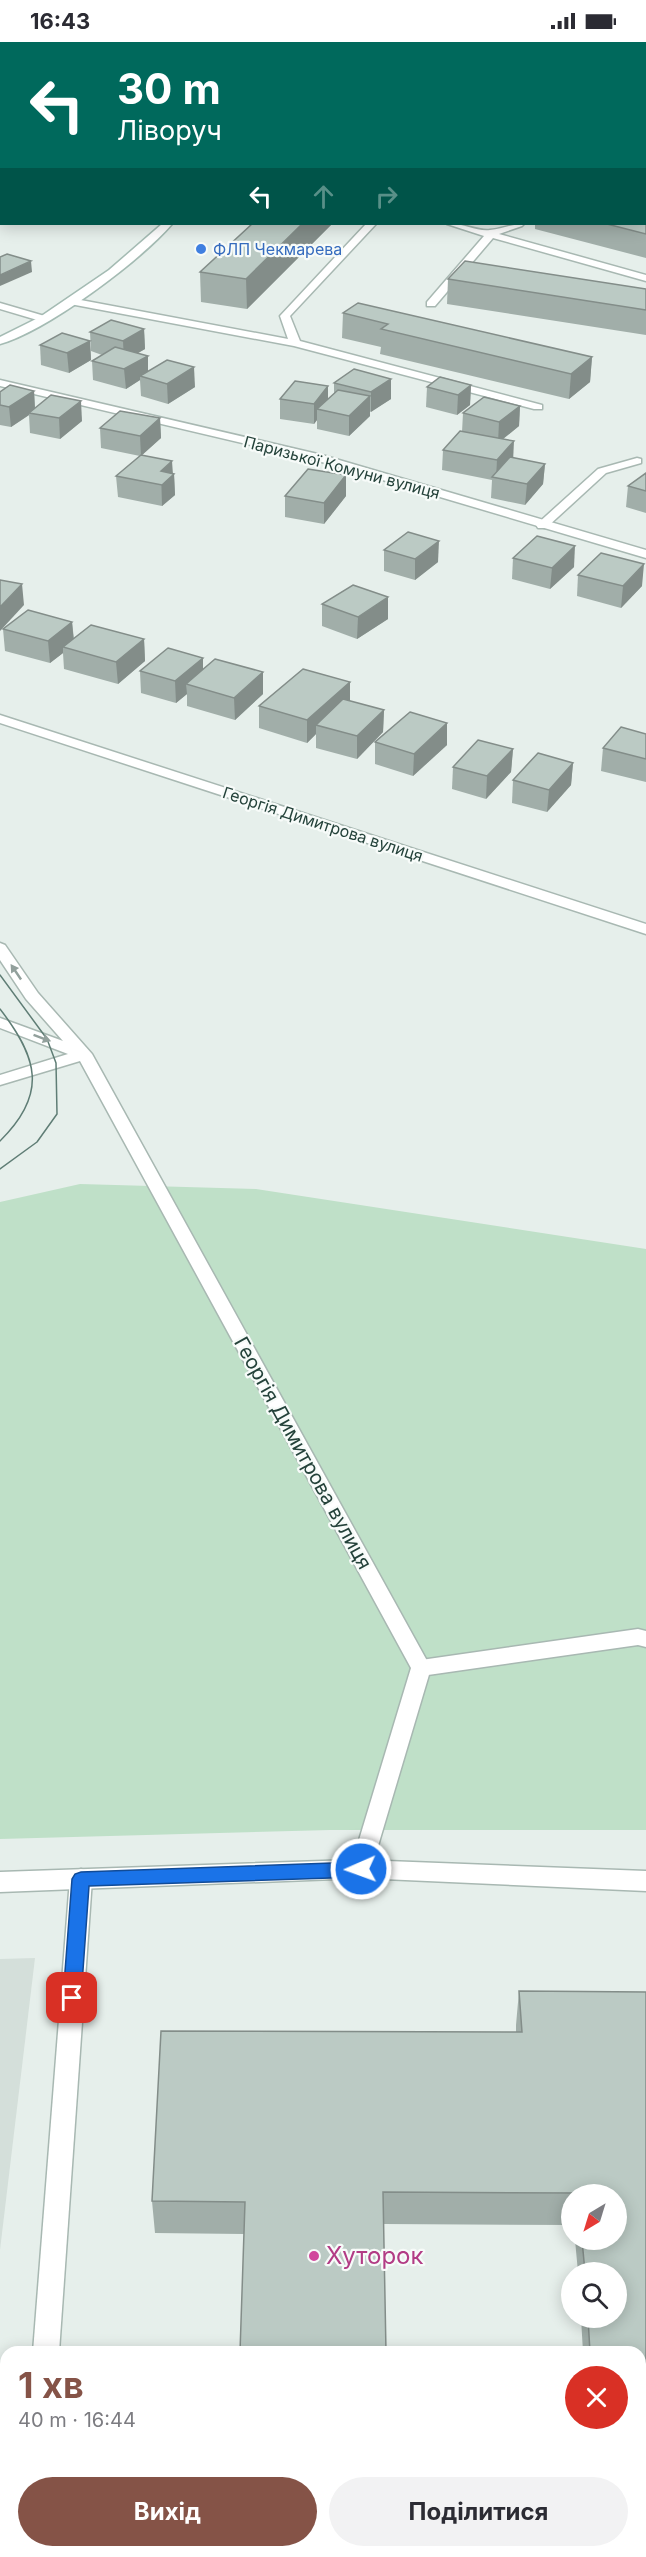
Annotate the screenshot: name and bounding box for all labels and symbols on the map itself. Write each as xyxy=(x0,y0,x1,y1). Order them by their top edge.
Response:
place label: ФЛП Чекмарева xyxy=(213,239,342,259)
marker: ФЛП Чекмарева xyxy=(194,242,208,256)
street label: Паризької Комуни вулиця xyxy=(242,431,442,503)
street label: Георгія Димитрова вулиця xyxy=(220,782,426,866)
one-way arrow xyxy=(11,964,22,980)
one-way arrow xyxy=(33,1033,51,1043)
street label: Георгія Димитрова вулиця xyxy=(229,1333,377,1573)
position arrow xyxy=(329,1837,393,1901)
pin xyxy=(46,1972,97,2023)
north arrow xyxy=(561,2184,627,2250)
place label: Хуторок xyxy=(326,2241,423,2270)
marker: Хуторок xyxy=(307,2249,321,2263)

